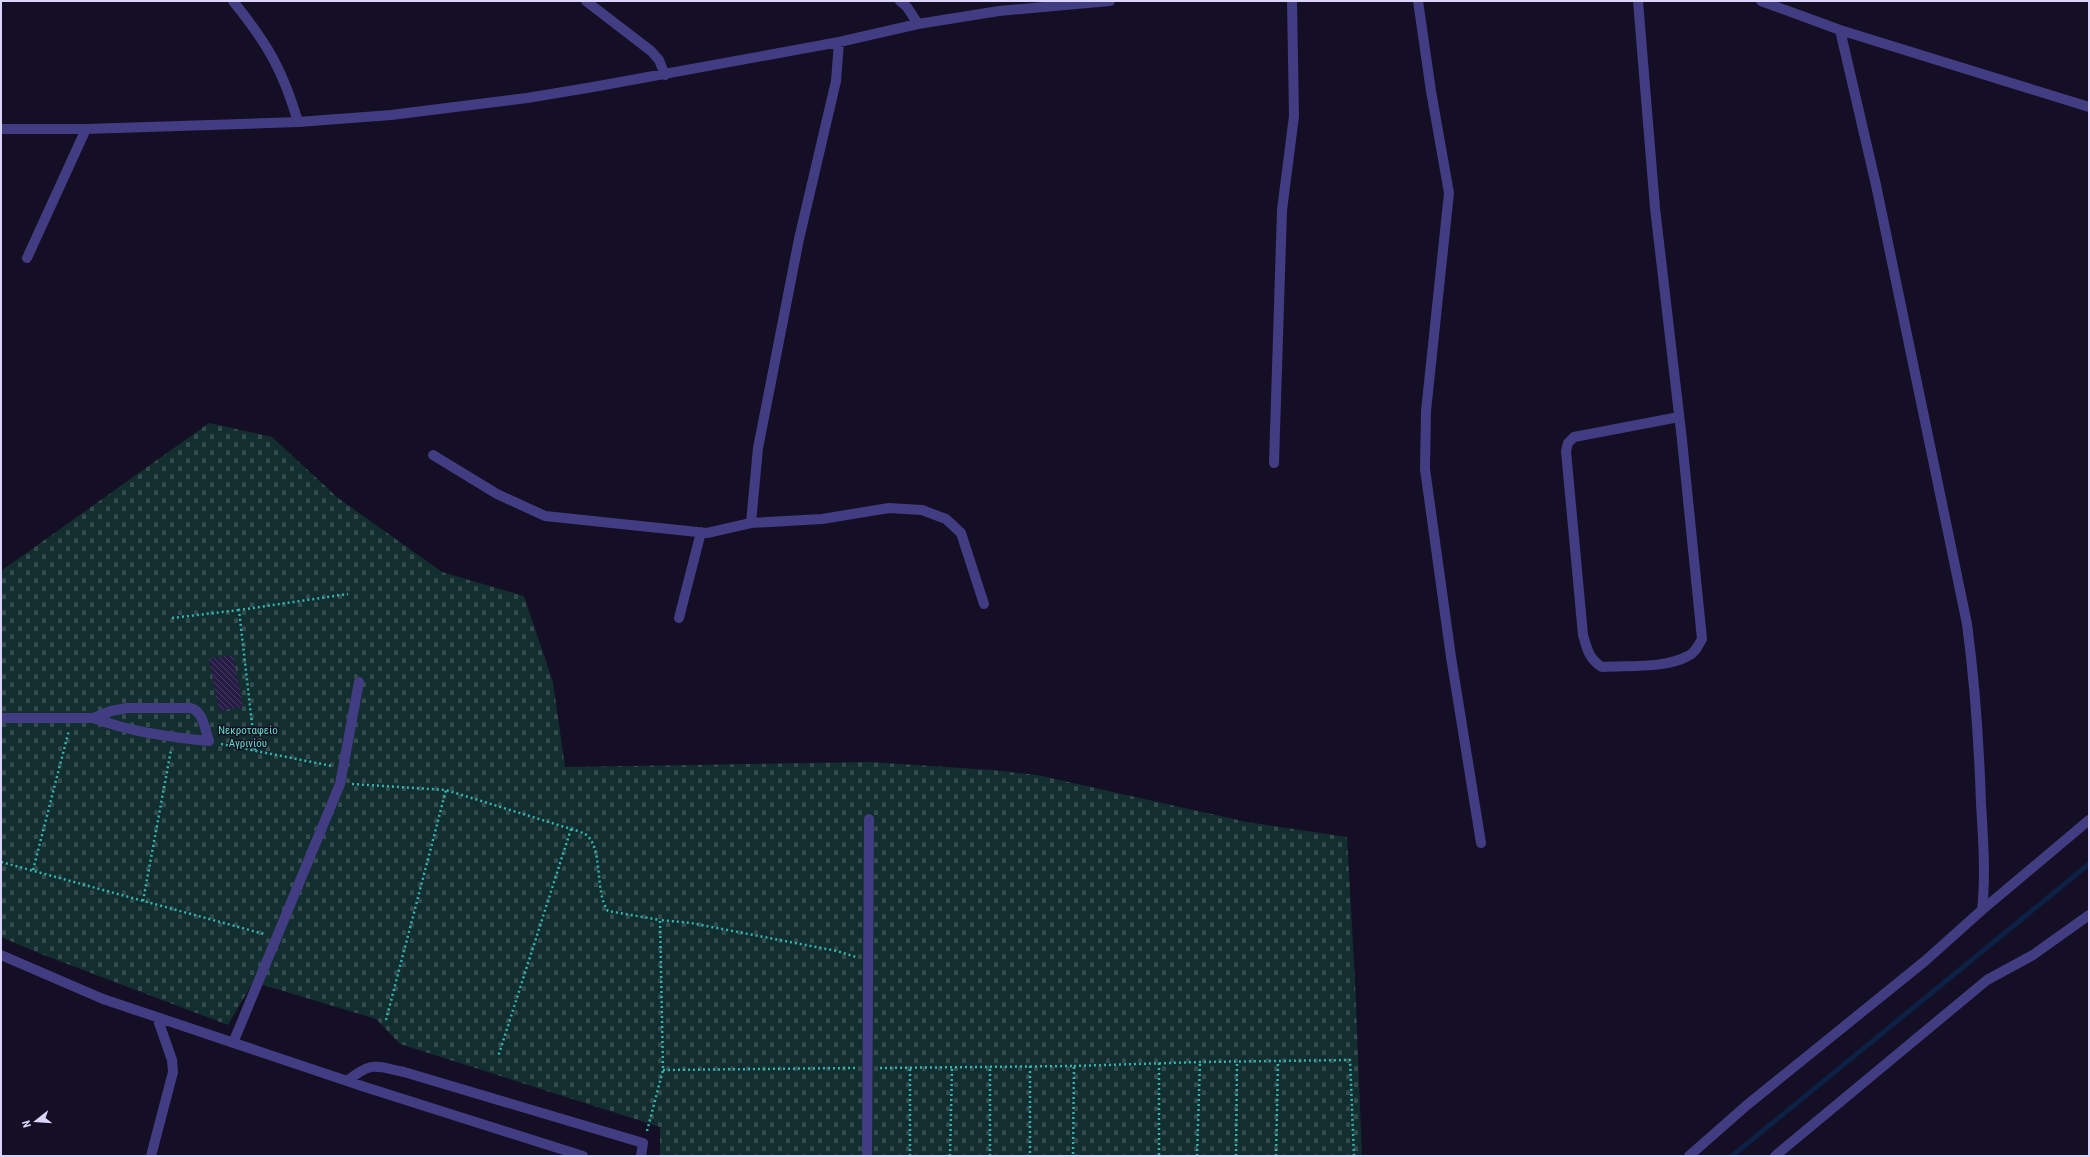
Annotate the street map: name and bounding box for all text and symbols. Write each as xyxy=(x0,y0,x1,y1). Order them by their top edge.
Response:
park label: Νεκροταφείο Αγρινίου xyxy=(218,724,278,750)
north arrow xyxy=(16,1101,56,1141)
text: N xyxy=(20,1118,34,1129)

